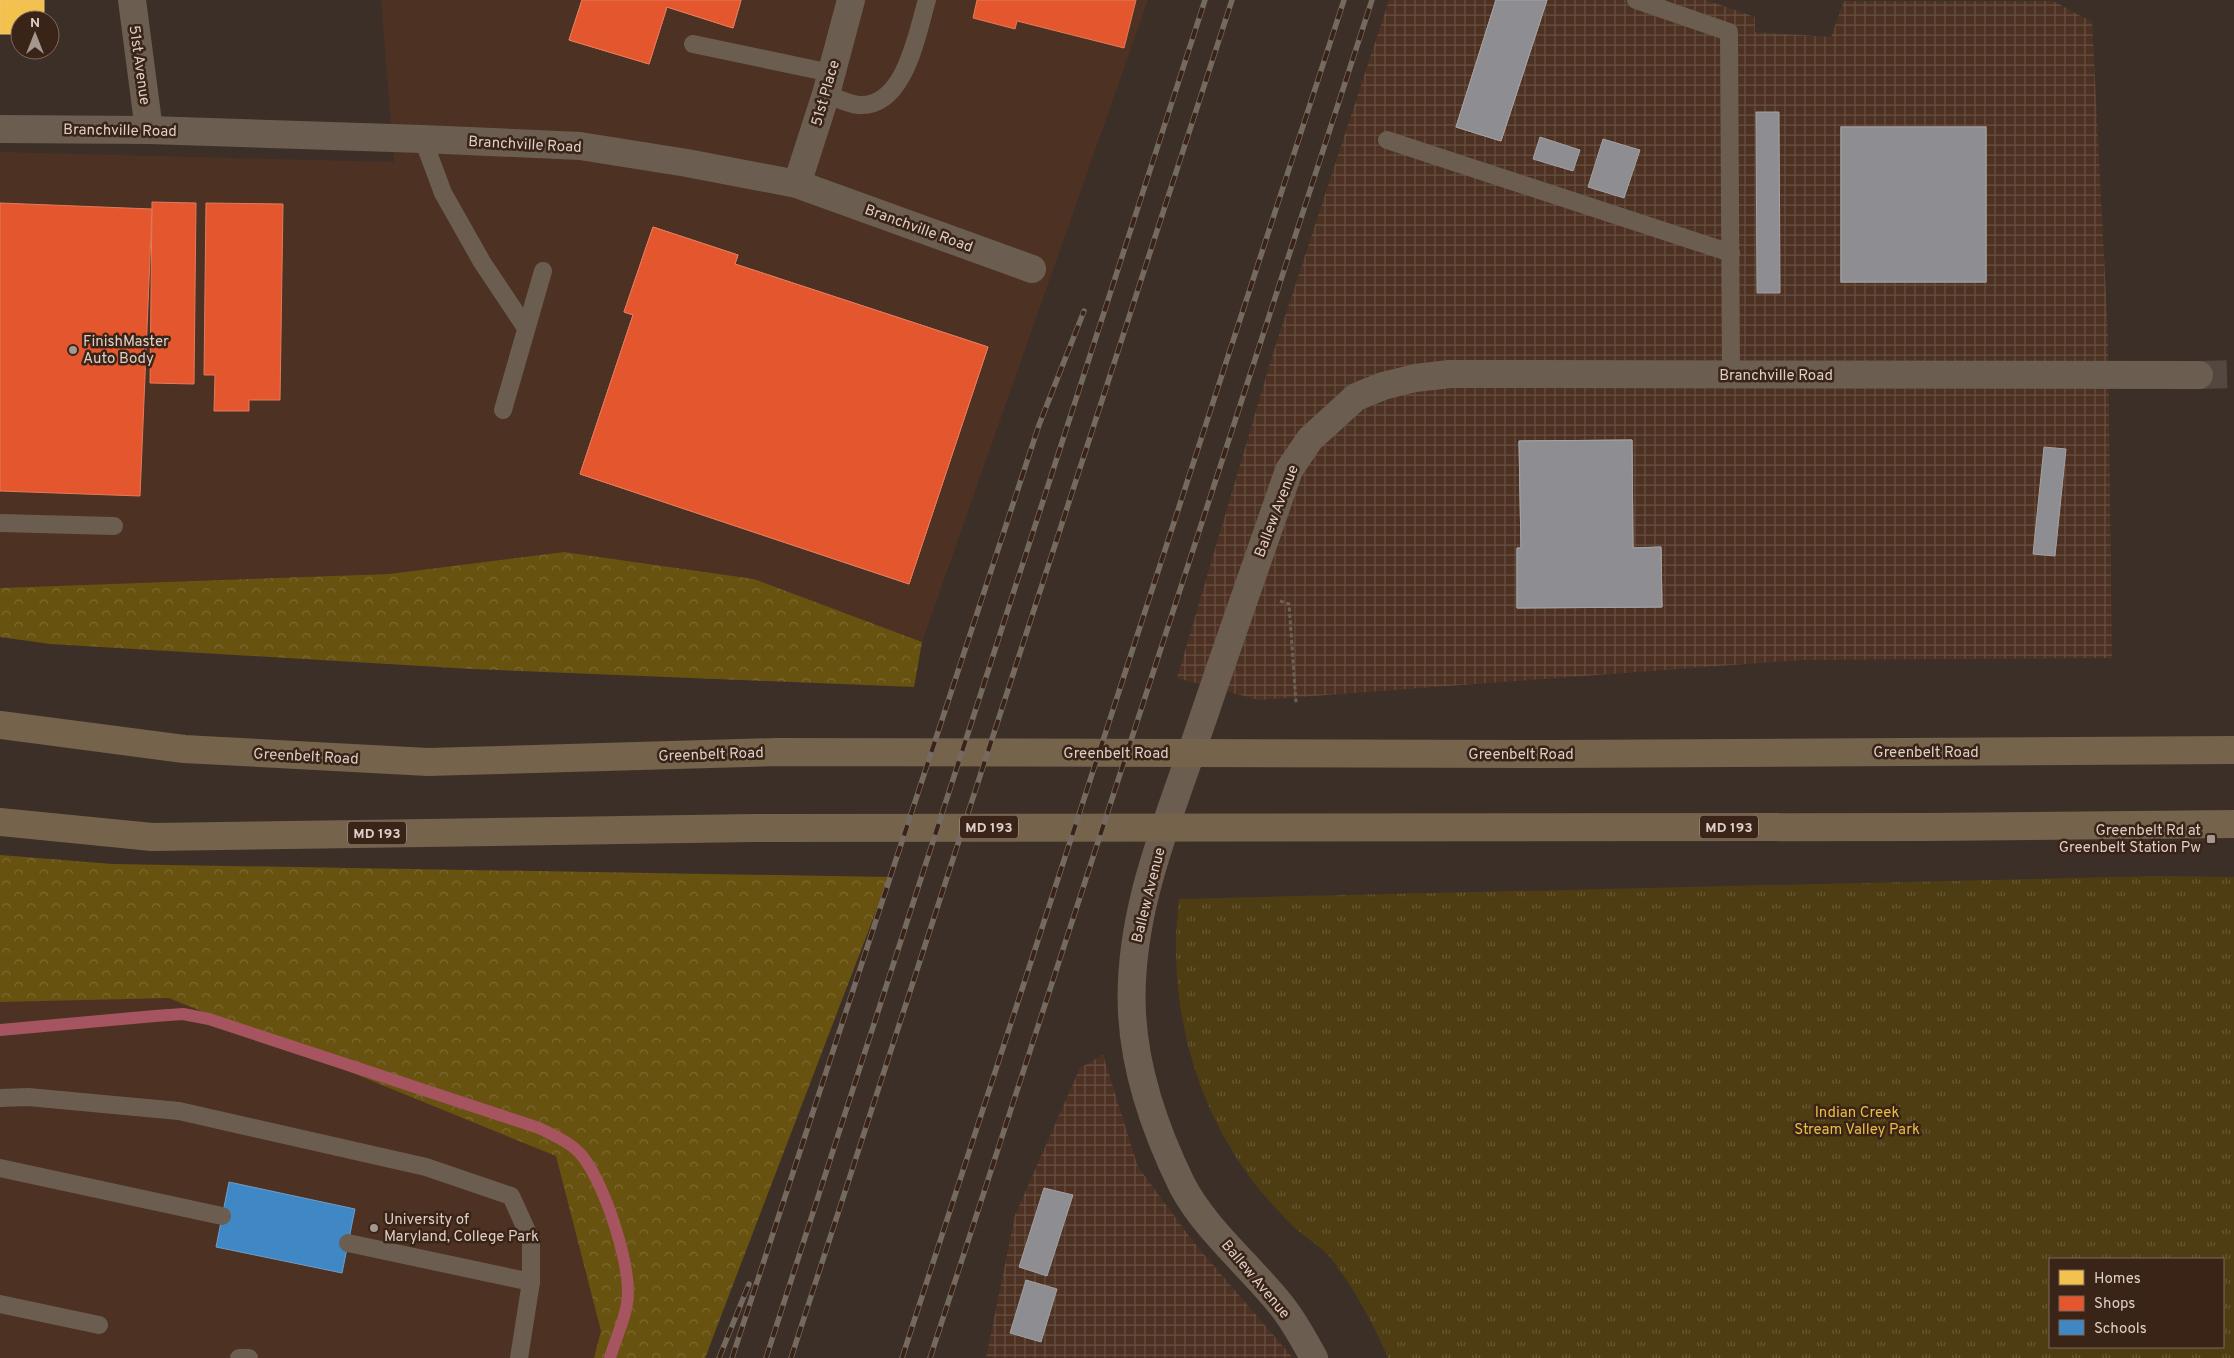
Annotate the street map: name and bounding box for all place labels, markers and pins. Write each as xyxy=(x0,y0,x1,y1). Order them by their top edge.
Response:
place label: FinishMaster Auto Body xyxy=(83,333,169,369)
marker: FinishMaster Auto Body xyxy=(67,344,79,356)
place label: Greenbelt Rd at Greenbelt Station Pw xyxy=(2059,822,2201,858)
marker: Greenbelt Rd at Greenbelt Station Pw xyxy=(2205,833,2217,845)
place label: University of Maryland, College Park xyxy=(384,1211,539,1247)
marker: University of Maryland, College Park xyxy=(368,1222,380,1234)

